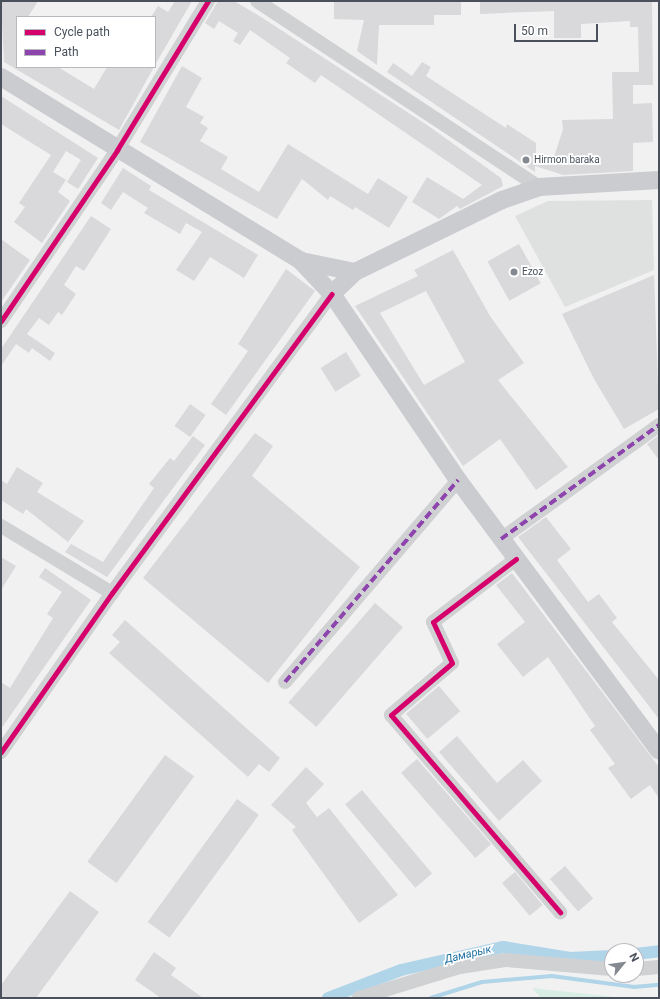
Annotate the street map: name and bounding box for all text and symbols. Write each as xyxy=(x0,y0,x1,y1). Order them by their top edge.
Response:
legend xyxy=(16,16,156,68)
scale bar xyxy=(516,16,600,42)
text: 50 m xyxy=(521,24,548,38)
text: Cycle path xyxy=(54,25,110,39)
text: Path xyxy=(54,45,79,59)
place label: Hirmon baraka xyxy=(534,154,600,166)
marker: Hirmon baraka xyxy=(521,155,531,165)
place label: Ezoz xyxy=(522,266,543,278)
marker: Ezoz xyxy=(509,267,519,277)
water label: Дамарык xyxy=(443,943,493,967)
north arrow xyxy=(604,943,644,983)
text: N xyxy=(626,951,642,964)

